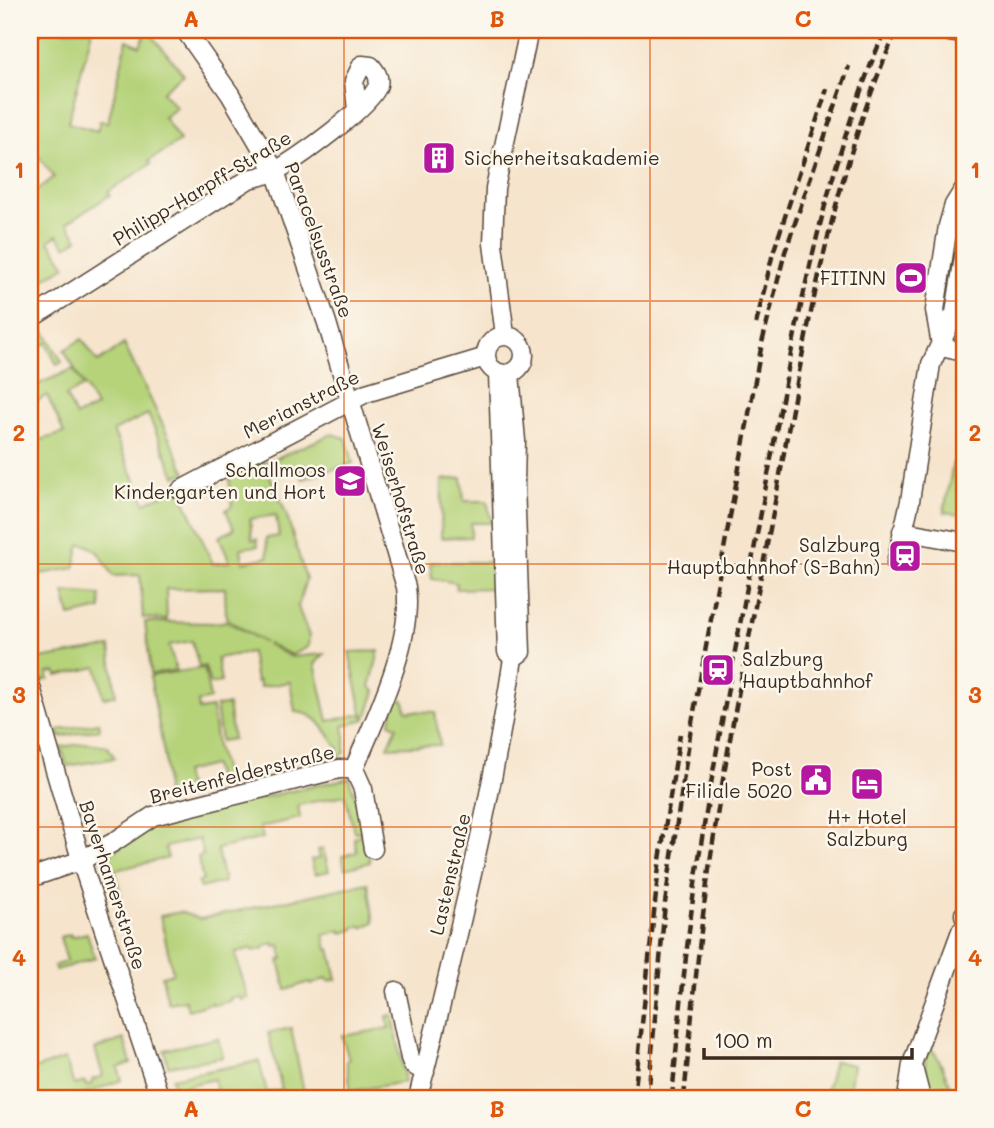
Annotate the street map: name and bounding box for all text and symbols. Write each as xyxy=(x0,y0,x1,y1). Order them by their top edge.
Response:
text: A xyxy=(183,3,199,33)
text: B xyxy=(489,3,505,33)
text: C xyxy=(794,3,812,33)
street label: Philipp-Harpff-Straße xyxy=(108,124,296,251)
building icon: Sicherheitsakademie xyxy=(420,139,458,177)
place label: Sicherheitsakademie xyxy=(464,145,660,170)
text: 1 xyxy=(14,154,24,184)
text: 1 xyxy=(970,154,980,184)
street label: Paracelsusstraße xyxy=(280,158,359,321)
sports icon: FITINN xyxy=(892,259,930,297)
place label: FITINN xyxy=(820,265,886,290)
street label: Merianstraße xyxy=(238,363,363,444)
text: 2 xyxy=(13,417,25,447)
text: 2 xyxy=(969,417,981,447)
street label: Weiserhofstraße xyxy=(367,420,436,578)
place label: Schallmoos Kindergarten und Hort xyxy=(114,457,326,504)
school or university icon: Schallmoos Kindergarten und Hort xyxy=(331,462,369,500)
place label: Salzburg Hauptbahnhof (S-Bahn) xyxy=(667,532,880,579)
station icon: Salzburg Hauptbahnhof (S-Bahn) xyxy=(886,537,924,575)
place label: Salzburg Hauptbahnhof xyxy=(742,646,873,693)
station icon: Salzburg Hauptbahnhof xyxy=(699,651,737,689)
text: 3 xyxy=(12,679,26,709)
text: 3 xyxy=(968,679,982,709)
street label: Breitenfelderstraße xyxy=(147,738,337,809)
place label: Post Filiale 5020 xyxy=(685,756,792,803)
public building icon: Post Filiale 5020 xyxy=(797,761,835,799)
hotel icon: H+ Hotel Salzburg xyxy=(848,765,886,803)
street label: Bayerhamerstraße xyxy=(74,797,153,973)
place label: H+ Hotel Salzburg xyxy=(827,804,907,851)
street label: Lastenstraße xyxy=(423,810,476,937)
text: 4 xyxy=(12,942,26,972)
text: 4 xyxy=(968,942,982,972)
scale bar xyxy=(704,1016,912,1060)
text: 100 m xyxy=(714,1026,773,1053)
text: A xyxy=(183,1093,199,1123)
text: B xyxy=(489,1093,505,1123)
text: C xyxy=(794,1093,812,1123)

